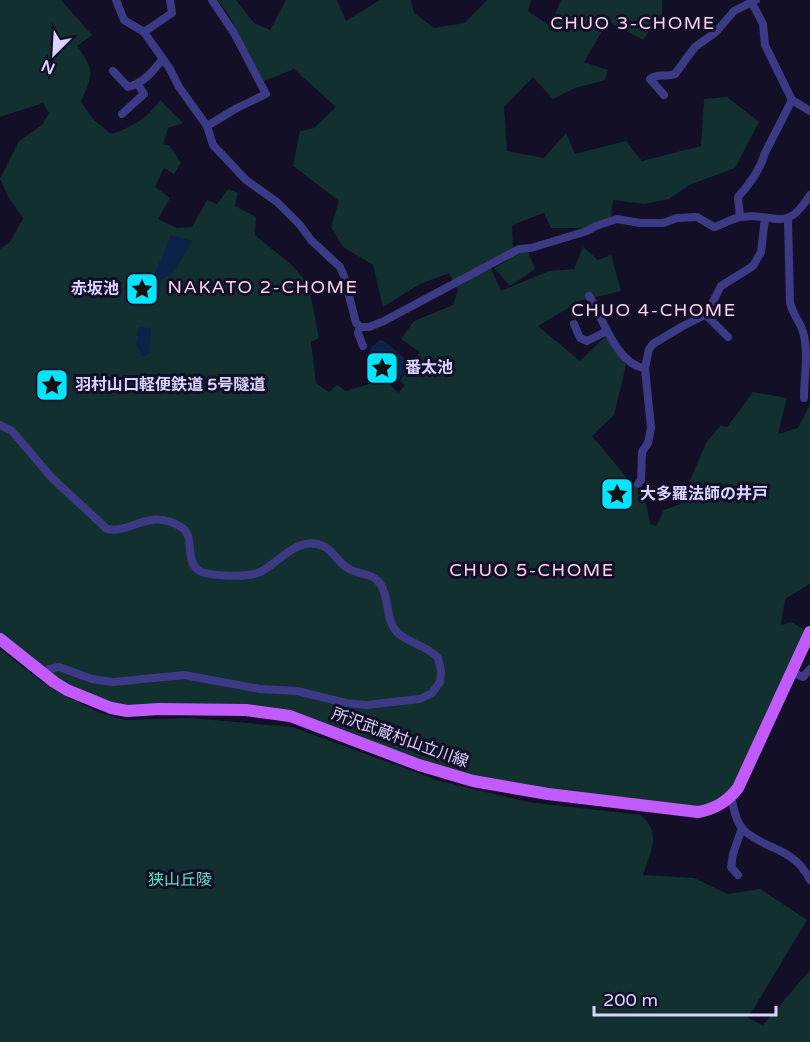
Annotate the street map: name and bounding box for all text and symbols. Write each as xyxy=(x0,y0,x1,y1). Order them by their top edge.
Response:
district label: CHUO 3-CHOME xyxy=(550,12,716,34)
north arrow xyxy=(24,24,84,84)
text: N xyxy=(38,55,58,79)
place icon: 赤坂池 xyxy=(124,271,160,307)
district label: NAKATO 2-CHOME xyxy=(168,276,358,298)
place label: 赤坂池 xyxy=(71,279,119,299)
district label: CHUO 4-CHOME xyxy=(571,299,737,321)
place icon: 番太池 xyxy=(364,350,400,386)
place label: 番太池 xyxy=(405,358,453,378)
place icon: 羽村山口軽便鉄道 5号隧道 xyxy=(34,367,70,403)
place label: 羽村山口軽便鉄道 5号隧道 xyxy=(75,375,265,395)
place icon: 大多羅法師の井戸 xyxy=(599,476,635,512)
place label: 大多羅法師の井戸 xyxy=(640,484,768,504)
district label: CHUO 5-CHOME xyxy=(449,559,615,581)
street label: 所沢武蔵村山立川線 xyxy=(329,704,471,772)
park label: 狭山丘陵 xyxy=(148,870,212,890)
scale bar xyxy=(594,979,776,1017)
text: 200 m xyxy=(603,989,658,1011)

